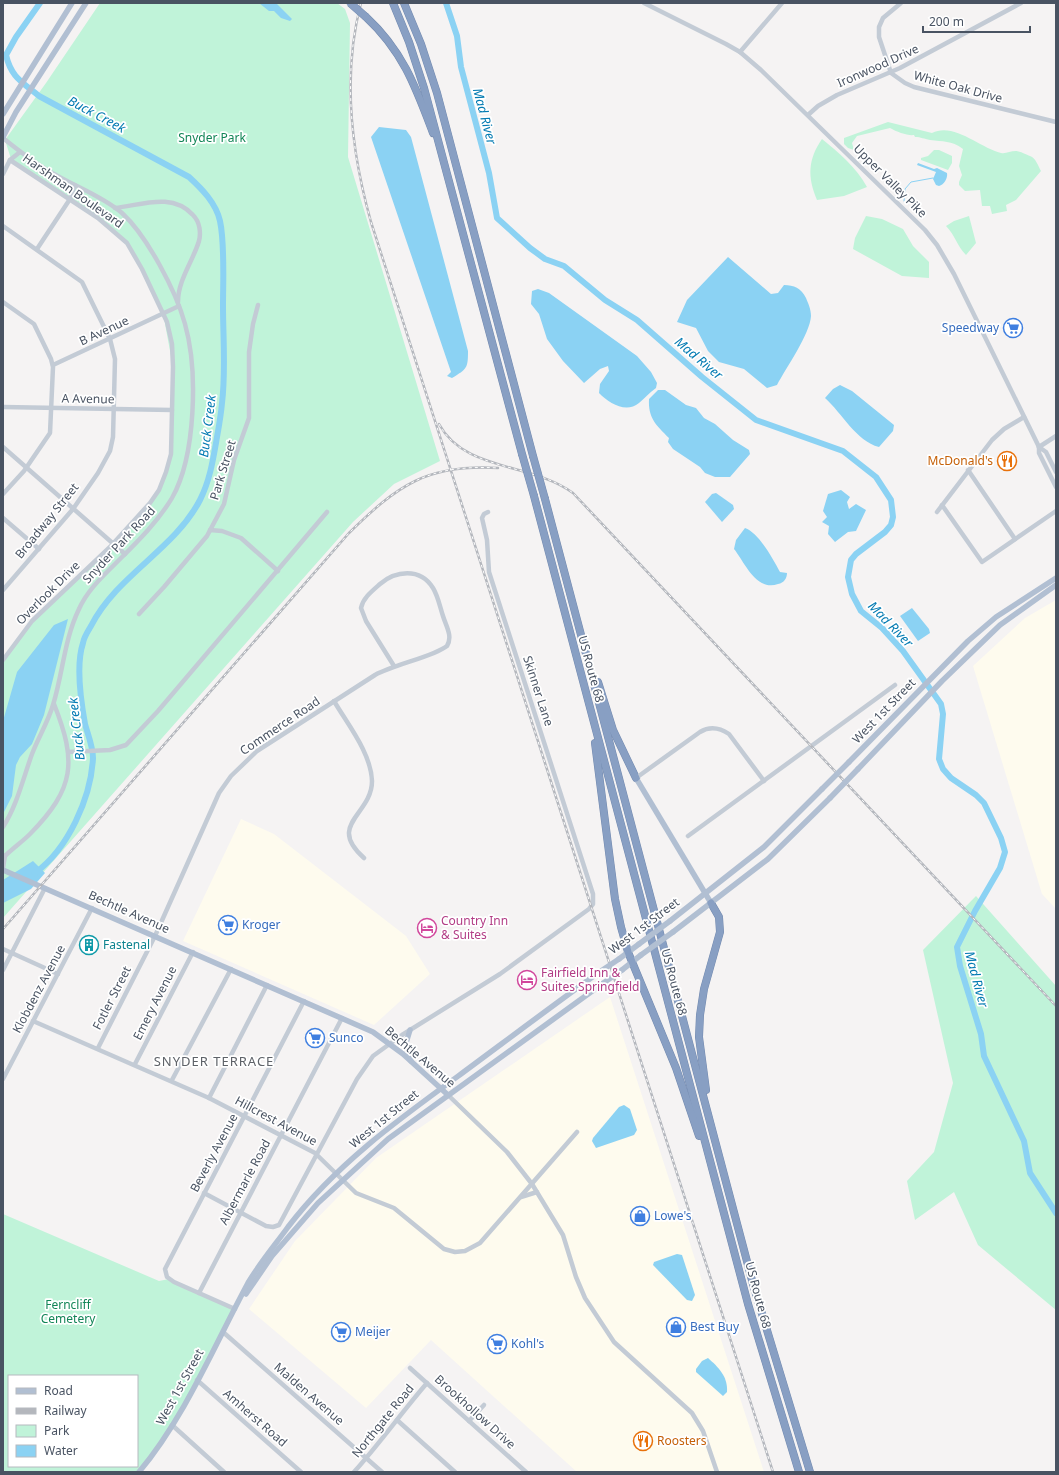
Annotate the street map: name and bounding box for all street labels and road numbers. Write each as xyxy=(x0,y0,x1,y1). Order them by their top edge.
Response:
street label: Ironwood Drive xyxy=(834,40,921,91)
street label: White Oak Drive xyxy=(912,67,1005,107)
street label: Upper Valley Pike xyxy=(850,140,931,221)
street label: Harshman Boulevard xyxy=(20,149,127,232)
street label: B Avenue xyxy=(76,312,132,349)
street label: A Avenue xyxy=(61,390,115,407)
street label: Park Street xyxy=(205,437,240,502)
street label: Broadway Street xyxy=(11,479,83,562)
street label: Snyder Park Road xyxy=(78,502,159,587)
street label: Overlook Drive xyxy=(12,557,84,628)
street label: US Route 68 xyxy=(574,634,609,704)
street label: Skinner Lane xyxy=(519,654,558,728)
street label: West 1st Street xyxy=(848,674,920,747)
street label: Commerce Road xyxy=(236,692,323,759)
street label: Bechtle Avenue xyxy=(86,886,173,937)
street label: West 1st Street xyxy=(605,893,683,958)
street label: Klobdenz Avenue xyxy=(8,941,69,1036)
street label: US Route 68 xyxy=(657,947,692,1017)
street label: Fotler Street xyxy=(88,962,135,1032)
street label: Emery Avenue xyxy=(129,963,181,1043)
street label: Bechtle Avenue xyxy=(381,1022,459,1091)
street label: West 1st Street xyxy=(346,1085,422,1152)
street label: Hillcrest Avenue xyxy=(232,1092,320,1149)
street label: Beverly Avenue xyxy=(186,1110,242,1195)
street label: Albermarle Road xyxy=(215,1136,274,1228)
street label: US Route 68 xyxy=(741,1260,776,1330)
street label: West 1st Street xyxy=(152,1345,208,1428)
street label: Malden Avenue xyxy=(271,1358,348,1429)
street label: Brookhollow Drive xyxy=(431,1371,520,1453)
street label: Northgate Road xyxy=(348,1380,418,1461)
street label: Amherst Road xyxy=(220,1385,291,1450)

